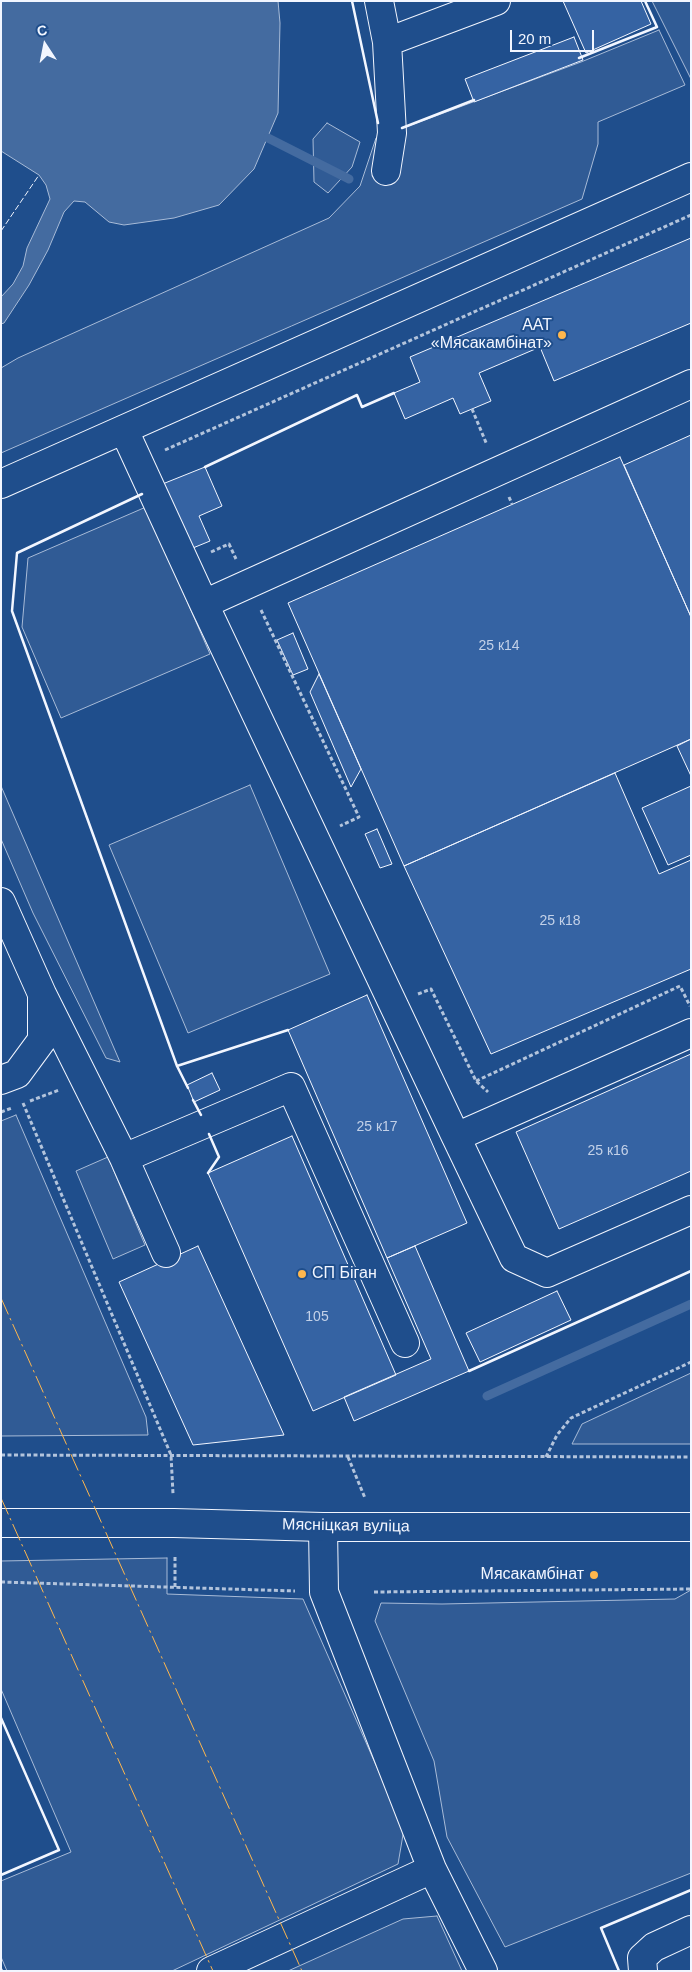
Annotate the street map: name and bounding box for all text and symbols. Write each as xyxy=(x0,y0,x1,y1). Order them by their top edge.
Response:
north arrow xyxy=(20,20,70,70)
scale bar xyxy=(512,20,596,52)
text: С xyxy=(36,21,49,39)
text: 20 m xyxy=(518,30,551,47)
place label: ААТ «Мясакамбінат» xyxy=(431,316,552,354)
marker: ААТ «Мясакамбінат» xyxy=(556,329,568,341)
house number: 25 к14 xyxy=(478,638,520,654)
house number: 25 к18 xyxy=(539,913,581,929)
house number: 25 к17 xyxy=(356,1119,398,1135)
house number: 25 к16 xyxy=(587,1143,629,1159)
place label: СП Біган xyxy=(312,1264,377,1284)
marker: СП Біган xyxy=(296,1268,308,1280)
house number: 105 xyxy=(305,1309,329,1325)
street label: Мясніцкая вуліца xyxy=(282,1515,410,1537)
place label: Мясакамбінат xyxy=(481,1565,584,1585)
marker: Мясакамбінат xyxy=(588,1569,600,1581)

